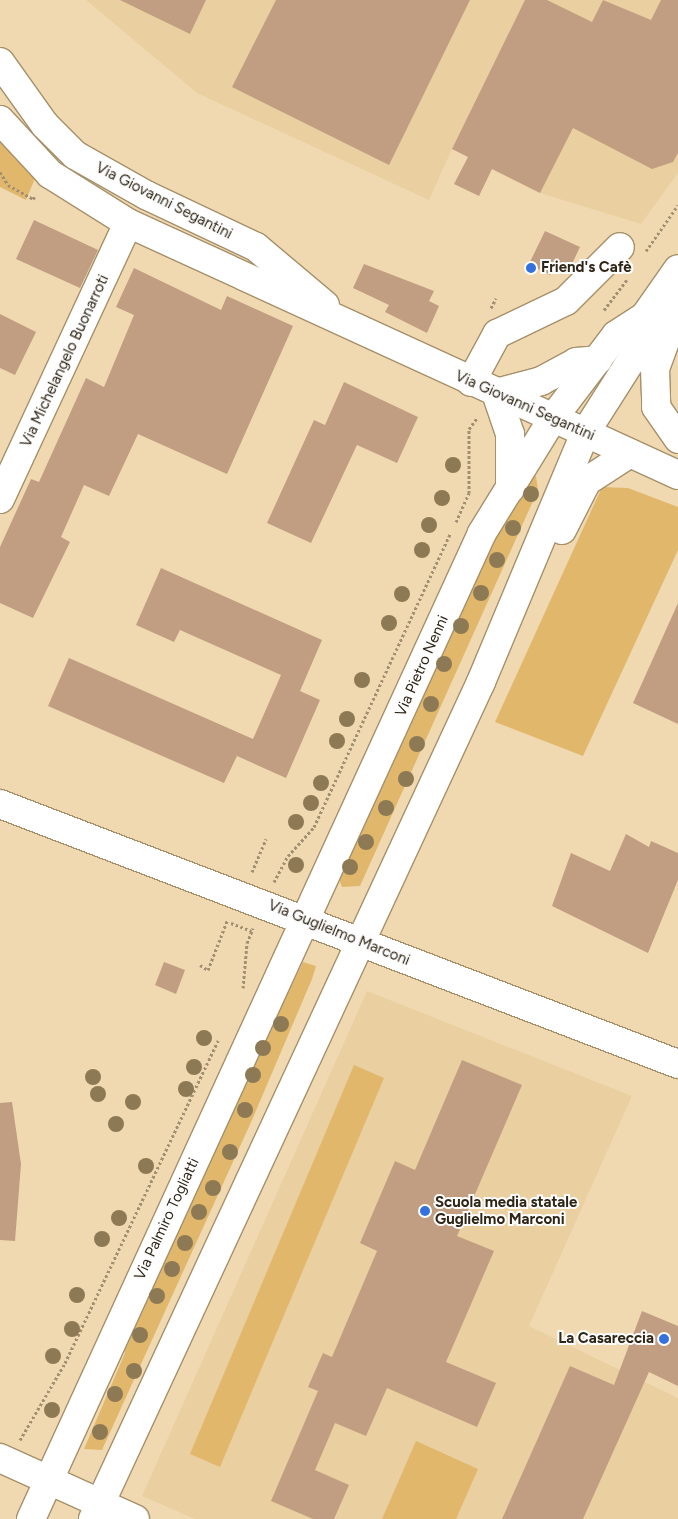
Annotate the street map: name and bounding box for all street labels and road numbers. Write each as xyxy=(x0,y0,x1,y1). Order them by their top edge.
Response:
street label: Via Giovanni Segantini xyxy=(93,159,235,243)
street label: Via Michelangelo Buonarroti xyxy=(17,272,113,450)
street label: Via Giovanni Segantini xyxy=(452,367,598,445)
street label: Via Pietro Nenni xyxy=(392,613,452,719)
street label: Via Guglielmo Marconi xyxy=(265,896,413,970)
street label: Via Palmiro Togliatti xyxy=(131,1155,203,1283)

